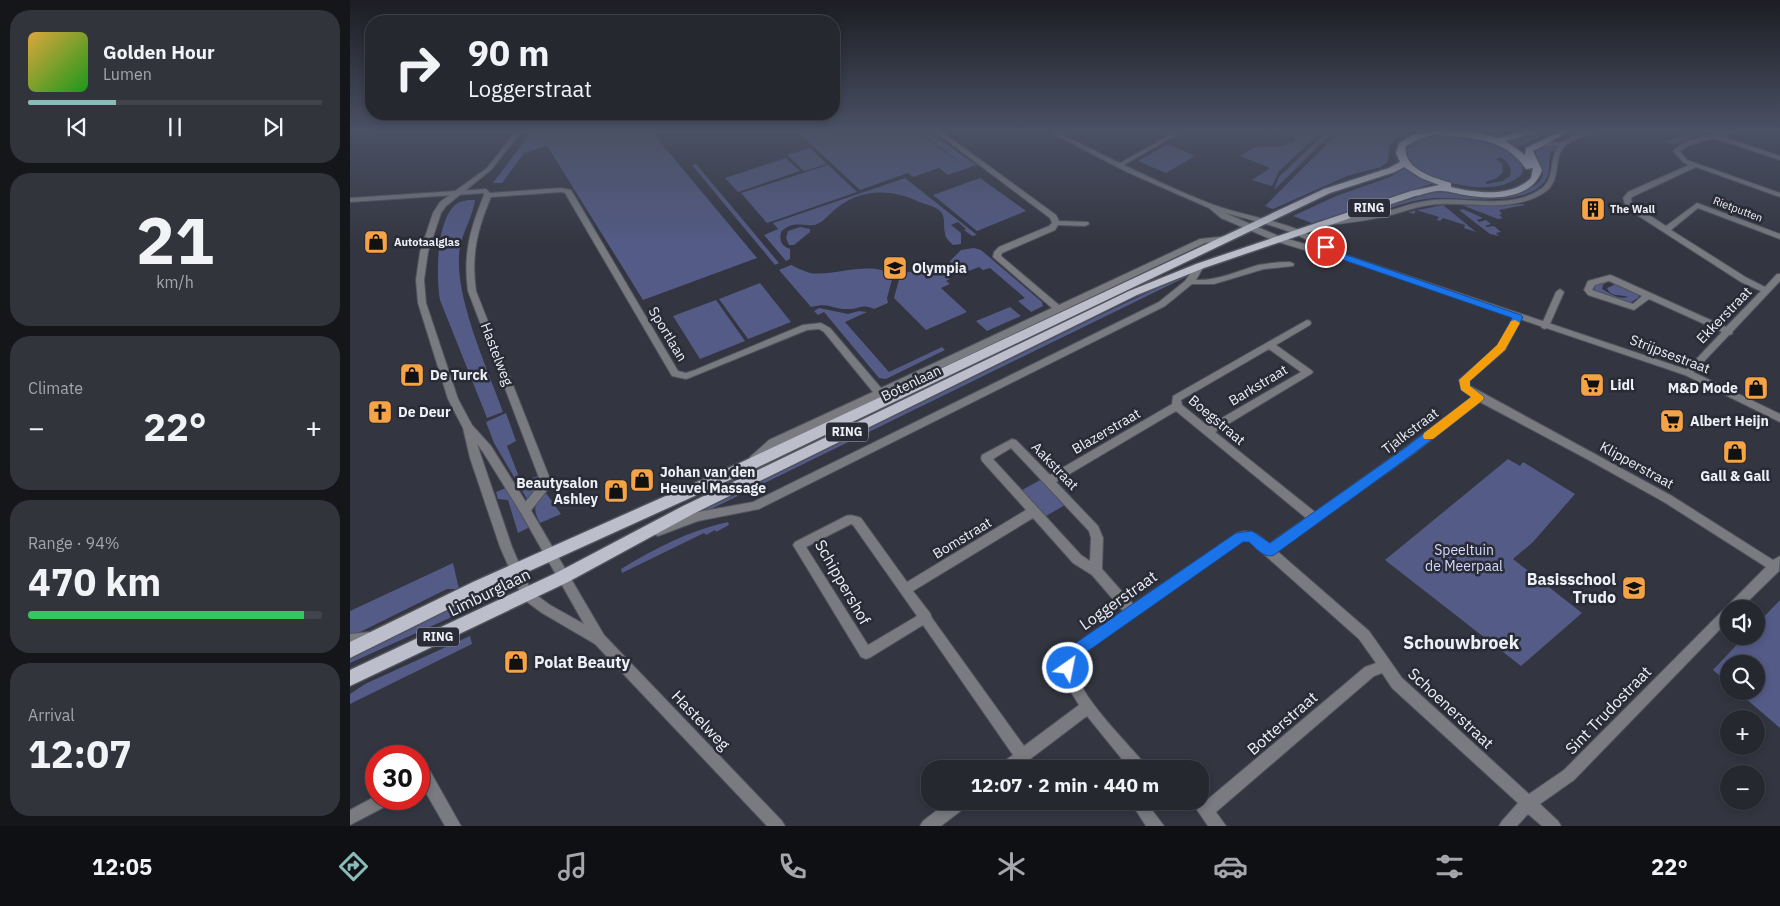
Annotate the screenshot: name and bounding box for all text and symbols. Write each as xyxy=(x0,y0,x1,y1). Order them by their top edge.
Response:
text: 90 m xyxy=(468,30,550,76)
icon: right xyxy=(385,35,450,100)
text: Golden Hour xyxy=(103,40,215,64)
text: Lumen xyxy=(103,64,152,84)
text: Loggerstraat xyxy=(468,74,592,103)
icon: previous xyxy=(63,113,91,141)
icon: pause xyxy=(161,113,189,141)
icon: next xyxy=(259,113,287,141)
street label: Rietputten xyxy=(1711,193,1765,225)
building icon: The Wall xyxy=(1580,196,1606,222)
text: 21 xyxy=(136,197,214,282)
road number: RING xyxy=(1348,198,1390,218)
place label: The Wall xyxy=(1610,202,1656,216)
pin xyxy=(1305,226,1347,268)
shop icon: Autotaalglas xyxy=(363,229,389,255)
icon: arrive xyxy=(1312,233,1340,261)
place label: Autotaalglas xyxy=(394,235,460,249)
school or university icon: Olympia xyxy=(882,255,908,281)
place label: Olympia xyxy=(912,259,967,277)
text: km/h xyxy=(156,272,194,292)
street label: Ekkerstraat xyxy=(1692,283,1756,347)
street label: Sportlaan xyxy=(645,303,691,365)
street label: Hastelweg xyxy=(477,320,517,389)
street label: Strijpsestraat xyxy=(1627,330,1713,378)
street label: Barkstraat xyxy=(1225,360,1291,410)
street label: Botenlaan xyxy=(878,361,944,405)
shop icon: De Turck xyxy=(399,362,425,388)
place label: De Turck xyxy=(430,366,489,384)
supermarket icon: Lidl xyxy=(1579,372,1605,398)
shop icon: M&D Mode xyxy=(1743,375,1769,401)
place label: Lidl xyxy=(1610,376,1634,394)
text: Climate xyxy=(28,378,83,398)
place label: M&D Mode xyxy=(1668,379,1738,397)
street label: Boegstraat xyxy=(1185,391,1249,449)
church icon: De Deur xyxy=(367,399,393,425)
text: 22° xyxy=(143,402,207,451)
place label: De Deur xyxy=(398,403,451,421)
street label: Blazerstraat xyxy=(1069,404,1144,458)
street label: Tjalkstraat xyxy=(1378,404,1442,458)
supermarket icon: Albert Heijn xyxy=(1659,408,1685,434)
text: − xyxy=(28,409,45,446)
text: + xyxy=(305,409,322,446)
place label: Albert Heijn xyxy=(1690,412,1769,430)
road number: RING xyxy=(826,422,868,442)
street label: Klipperstraat xyxy=(1597,437,1677,493)
street label: Aakstraat xyxy=(1028,438,1082,494)
shop icon: Gall & Gall xyxy=(1722,439,1748,465)
place label: Johan van den Heuvel Massage xyxy=(660,463,766,497)
shop icon: Johan van den Heuvel Massage xyxy=(629,467,655,493)
place label: Gall & Gall xyxy=(1700,467,1770,485)
place label: Beautysalon Ashley xyxy=(516,474,599,508)
shop icon: Beautysalon Ashley xyxy=(603,478,629,504)
street label: Bomstraat xyxy=(929,513,995,563)
text: Range · 94% xyxy=(28,533,120,553)
street label: Schippershof xyxy=(811,536,875,628)
park label: Speeltuin de Meerpaal xyxy=(1425,541,1503,575)
text: 470 km xyxy=(28,557,161,606)
street label: Limburglaan xyxy=(445,564,533,620)
street label: Loggerstraat xyxy=(1075,566,1161,634)
place label: Basisschool Trudo xyxy=(1527,569,1616,607)
school or university icon: Basisschool Trudo xyxy=(1621,575,1647,601)
map controls xyxy=(1720,600,1765,810)
button: sound xyxy=(1720,600,1765,645)
road number: RING xyxy=(417,628,459,646)
district label: Schouwbroek xyxy=(1403,631,1520,654)
position arrow xyxy=(1041,641,1093,693)
shop icon: Polat Beauty xyxy=(503,649,529,675)
place label: Polat Beauty xyxy=(534,652,630,672)
button: search xyxy=(1720,655,1765,700)
street label: Sint Trudostraat xyxy=(1561,662,1655,758)
street label: Schoenerstraat xyxy=(1404,663,1498,753)
street label: Hastelweg xyxy=(668,686,735,755)
street label: Botterstraat xyxy=(1243,687,1321,759)
text: Arrival xyxy=(28,705,75,725)
button: + xyxy=(1720,710,1765,755)
text: 12:07 xyxy=(28,729,132,778)
speed limit sign: 30 xyxy=(365,745,430,810)
button: − xyxy=(1720,765,1765,810)
text: 12:07 · 2 min · 440 m xyxy=(971,773,1159,797)
icon: directions xyxy=(336,849,371,884)
icon: music xyxy=(555,849,590,884)
icon: phone xyxy=(775,849,810,884)
icon: climate xyxy=(994,849,1029,884)
icon: car xyxy=(1213,849,1248,884)
icon: filters xyxy=(1432,849,1467,884)
text: 12:05 xyxy=(92,852,152,881)
text: 22° xyxy=(1651,852,1688,881)

